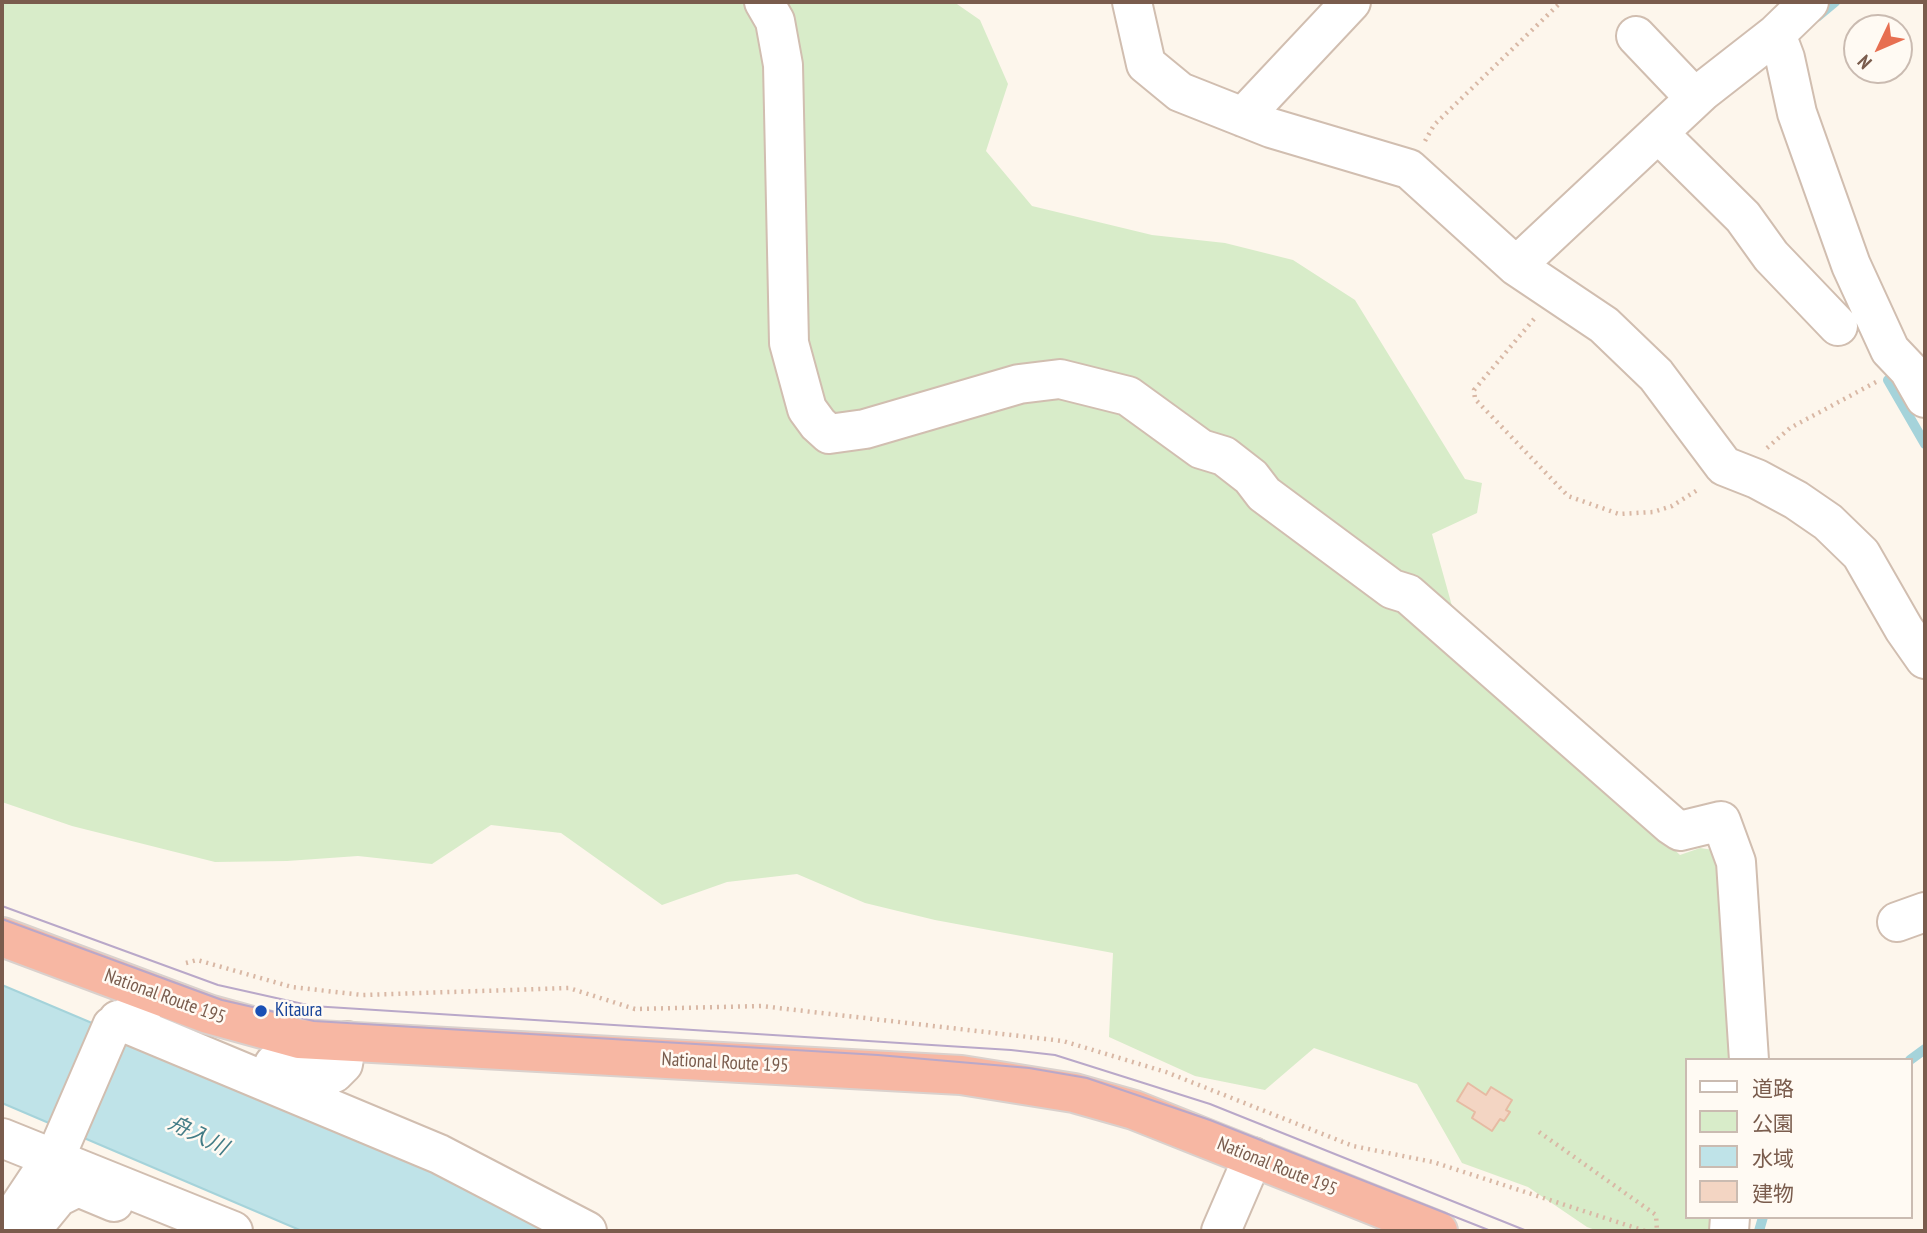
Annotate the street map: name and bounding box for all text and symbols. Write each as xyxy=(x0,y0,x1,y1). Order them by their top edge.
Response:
north arrow xyxy=(1843,14,1913,84)
text: N xyxy=(1852,50,1877,74)
street label: National Route 195 xyxy=(101,965,229,1029)
place label: Kitaura xyxy=(275,1000,322,1022)
marker: Kitaura xyxy=(253,1003,269,1019)
street label: National Route 195 xyxy=(661,1048,789,1078)
legend xyxy=(1686,1058,1913,1219)
text: 道路 xyxy=(1752,1075,1794,1102)
text: 公園 xyxy=(1752,1110,1794,1137)
water label: 舟入川 xyxy=(164,1111,232,1161)
street label: National Route 195 xyxy=(1214,1133,1340,1201)
text: 水域 xyxy=(1752,1145,1794,1172)
text: 建物 xyxy=(1752,1180,1794,1207)

